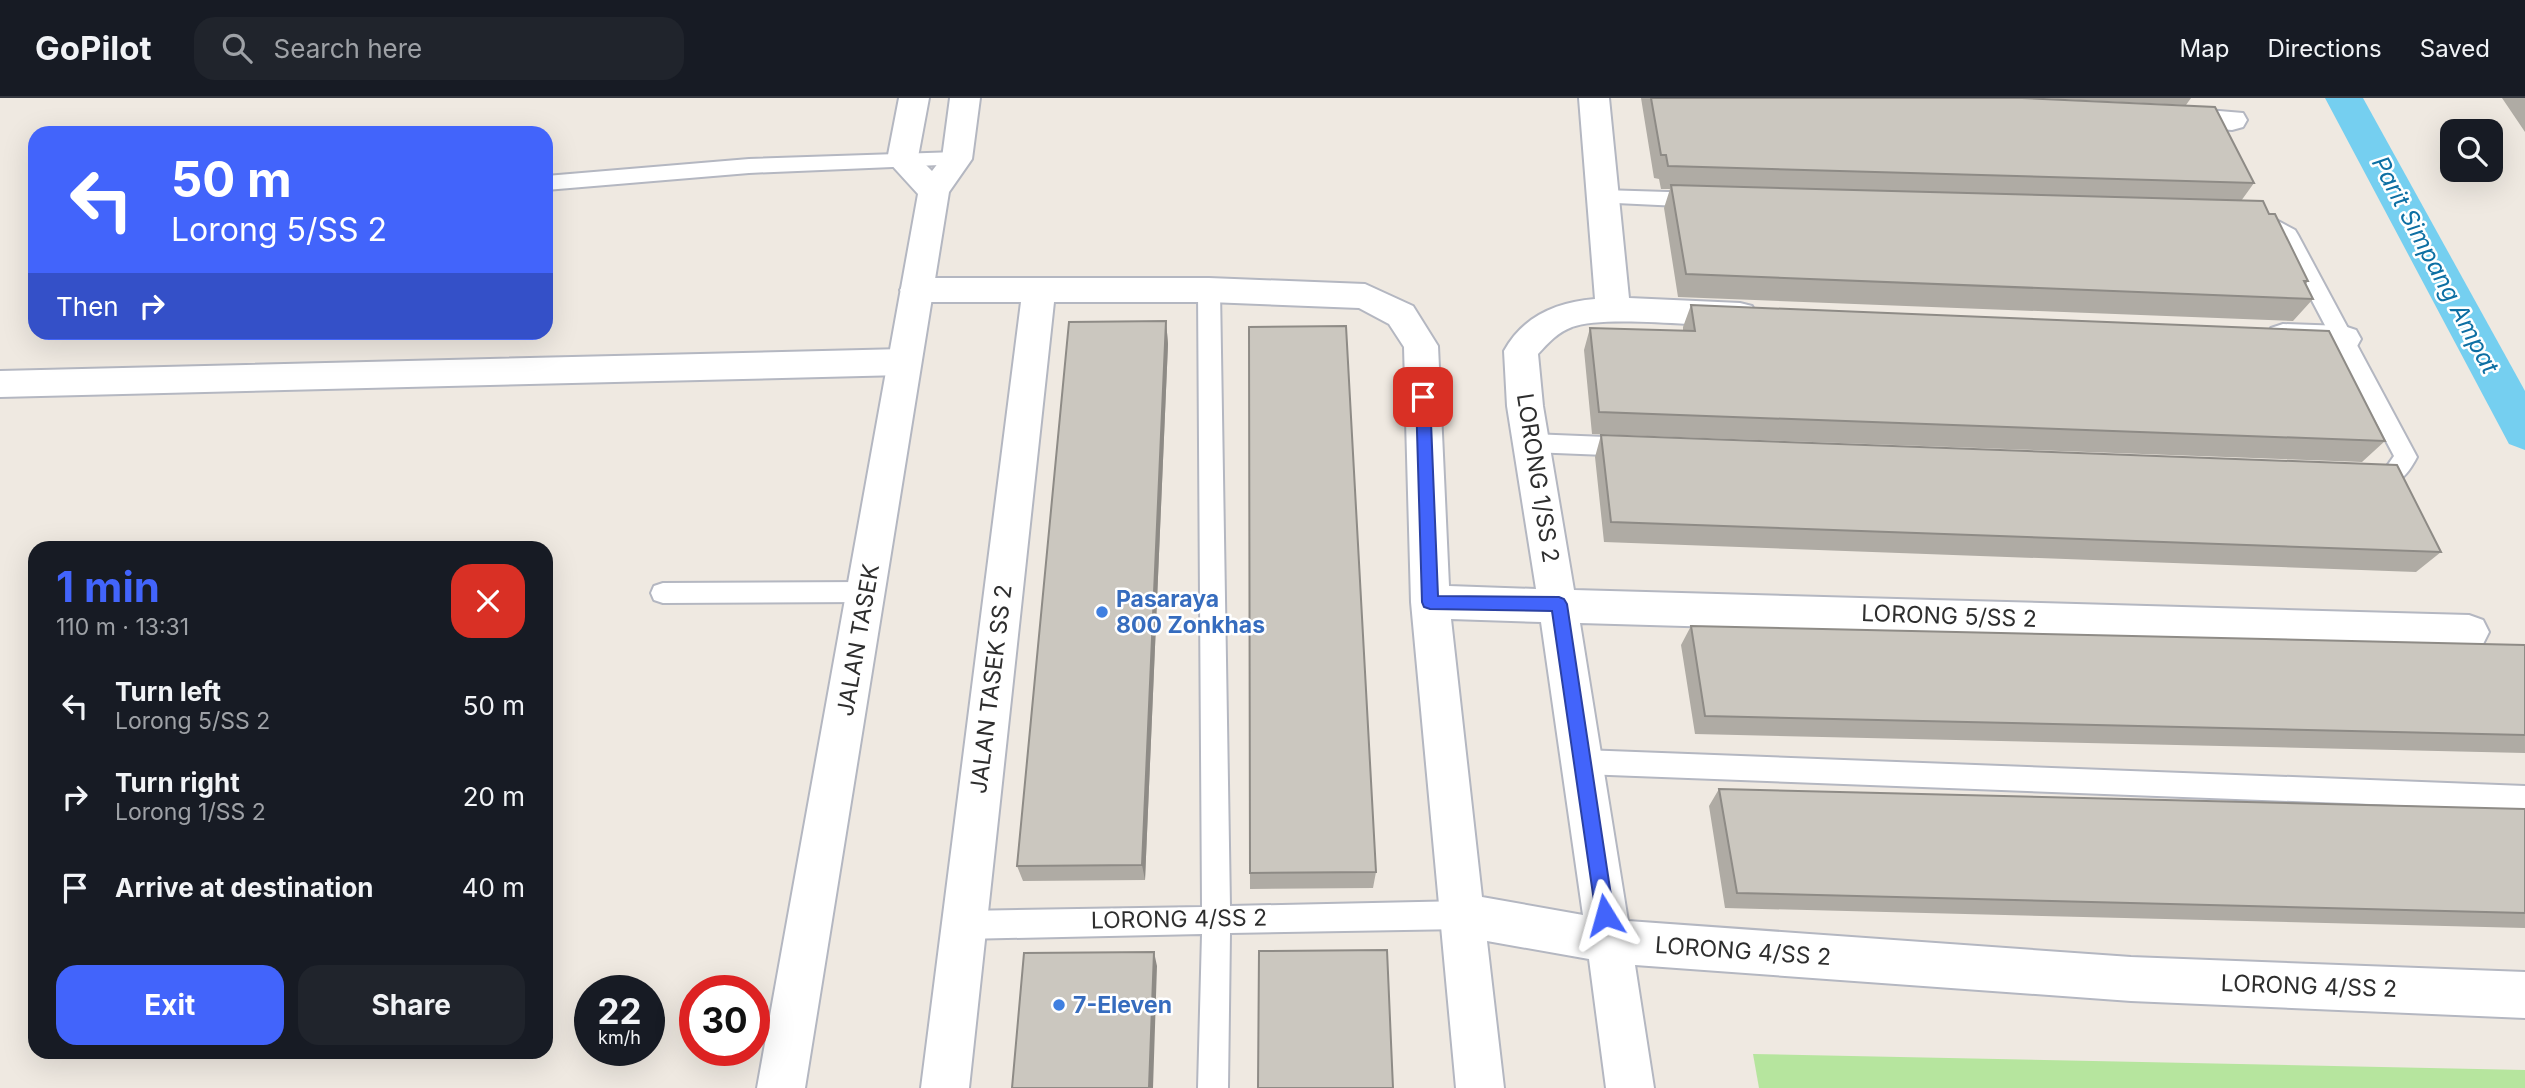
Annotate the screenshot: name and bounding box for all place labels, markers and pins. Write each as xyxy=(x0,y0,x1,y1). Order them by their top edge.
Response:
pin xyxy=(1393,367,1453,427)
place label: Pasaraya 800 Zonkhas xyxy=(1116,585,1265,639)
marker: Pasaraya 800 Zonkhas xyxy=(1094,604,1110,620)
place label: 7-Eleven xyxy=(1073,991,1172,1019)
marker: 7-Eleven xyxy=(1051,997,1067,1013)

